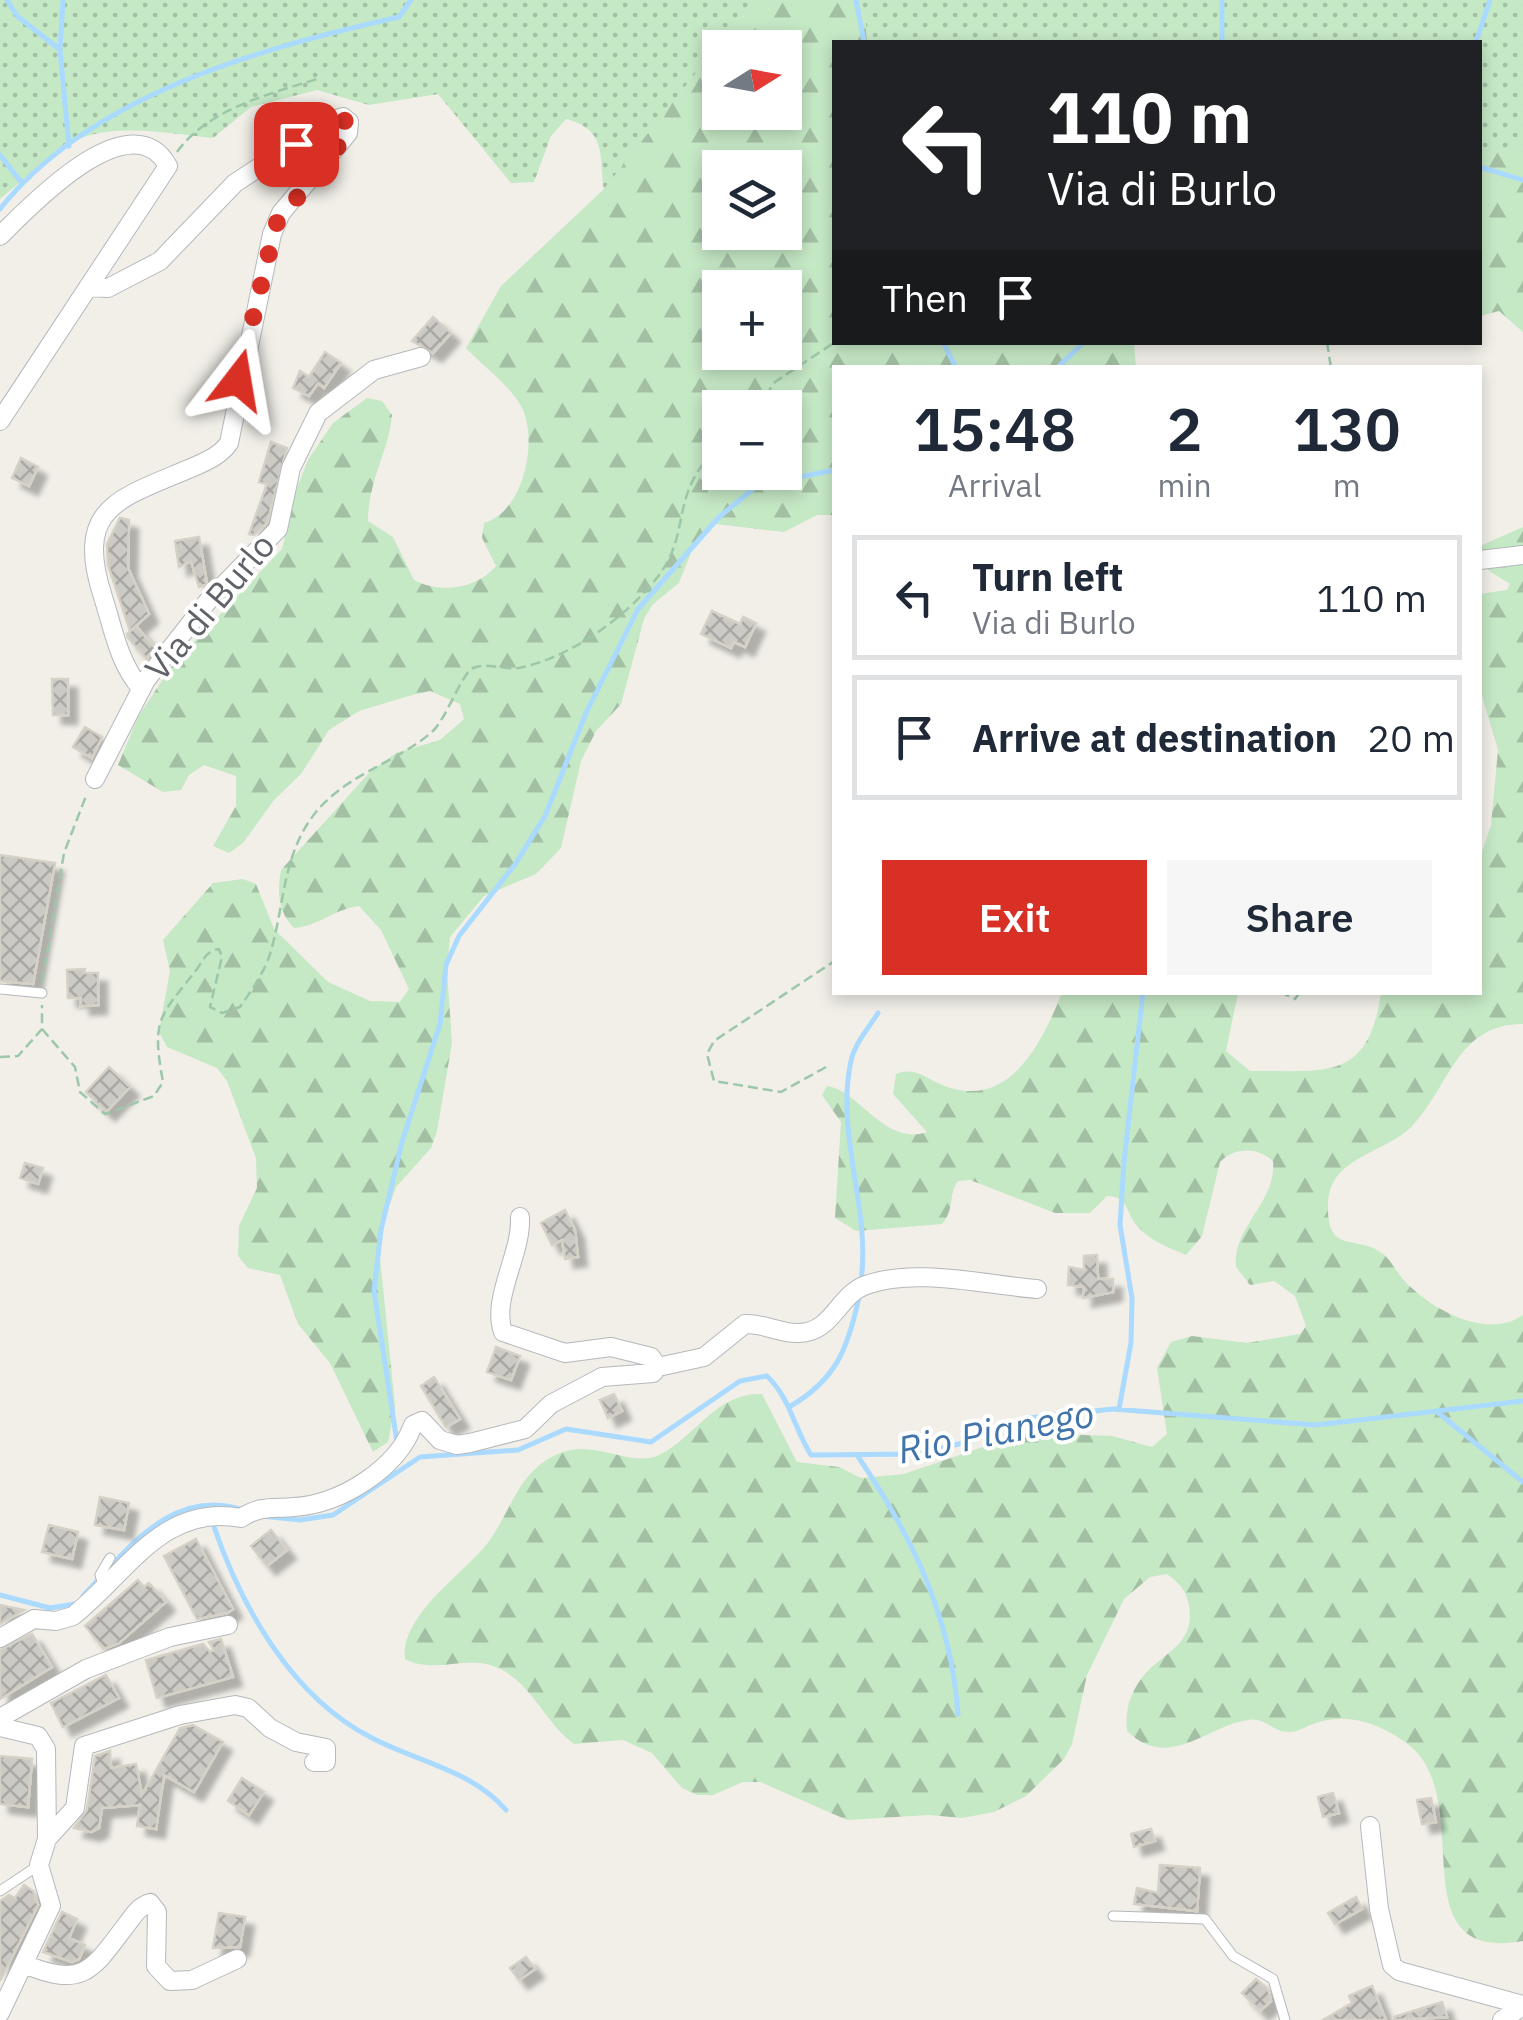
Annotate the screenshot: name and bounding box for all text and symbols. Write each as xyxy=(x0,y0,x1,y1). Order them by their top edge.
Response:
north arrow xyxy=(702,30,802,130)
map controls xyxy=(702,30,802,490)
text: 110 m xyxy=(1047,71,1252,162)
icon: left xyxy=(882,80,1012,210)
pin xyxy=(254,102,339,187)
icon: arrive xyxy=(269,117,324,172)
button: layers xyxy=(702,150,802,250)
text: Via di Burlo xyxy=(1047,159,1277,217)
button: + xyxy=(702,270,802,370)
icon: arrive xyxy=(988,270,1043,325)
text: Then xyxy=(882,273,968,322)
position arrow xyxy=(186,328,290,432)
text: 15:48 xyxy=(913,389,1076,468)
text: 2 xyxy=(1167,389,1203,468)
text: 130 xyxy=(1293,389,1401,468)
button: − xyxy=(702,390,802,490)
text: Arrival xyxy=(948,464,1041,506)
text: min xyxy=(1157,464,1212,506)
text: m xyxy=(1333,464,1361,506)
street label: Via di Burlo xyxy=(134,523,284,690)
text: Turn left xyxy=(972,552,1123,601)
icon: left xyxy=(887,570,942,625)
text: 110 m xyxy=(1316,573,1427,622)
text: Via di Burlo xyxy=(972,601,1136,643)
icon: arrive xyxy=(887,710,942,765)
text: Arrive at destination xyxy=(972,713,1337,762)
text: 20 m xyxy=(1367,713,1455,762)
button: Exit xyxy=(882,860,1147,975)
button: Share xyxy=(1167,860,1432,975)
water label: Rio Pianego xyxy=(893,1387,1098,1474)

